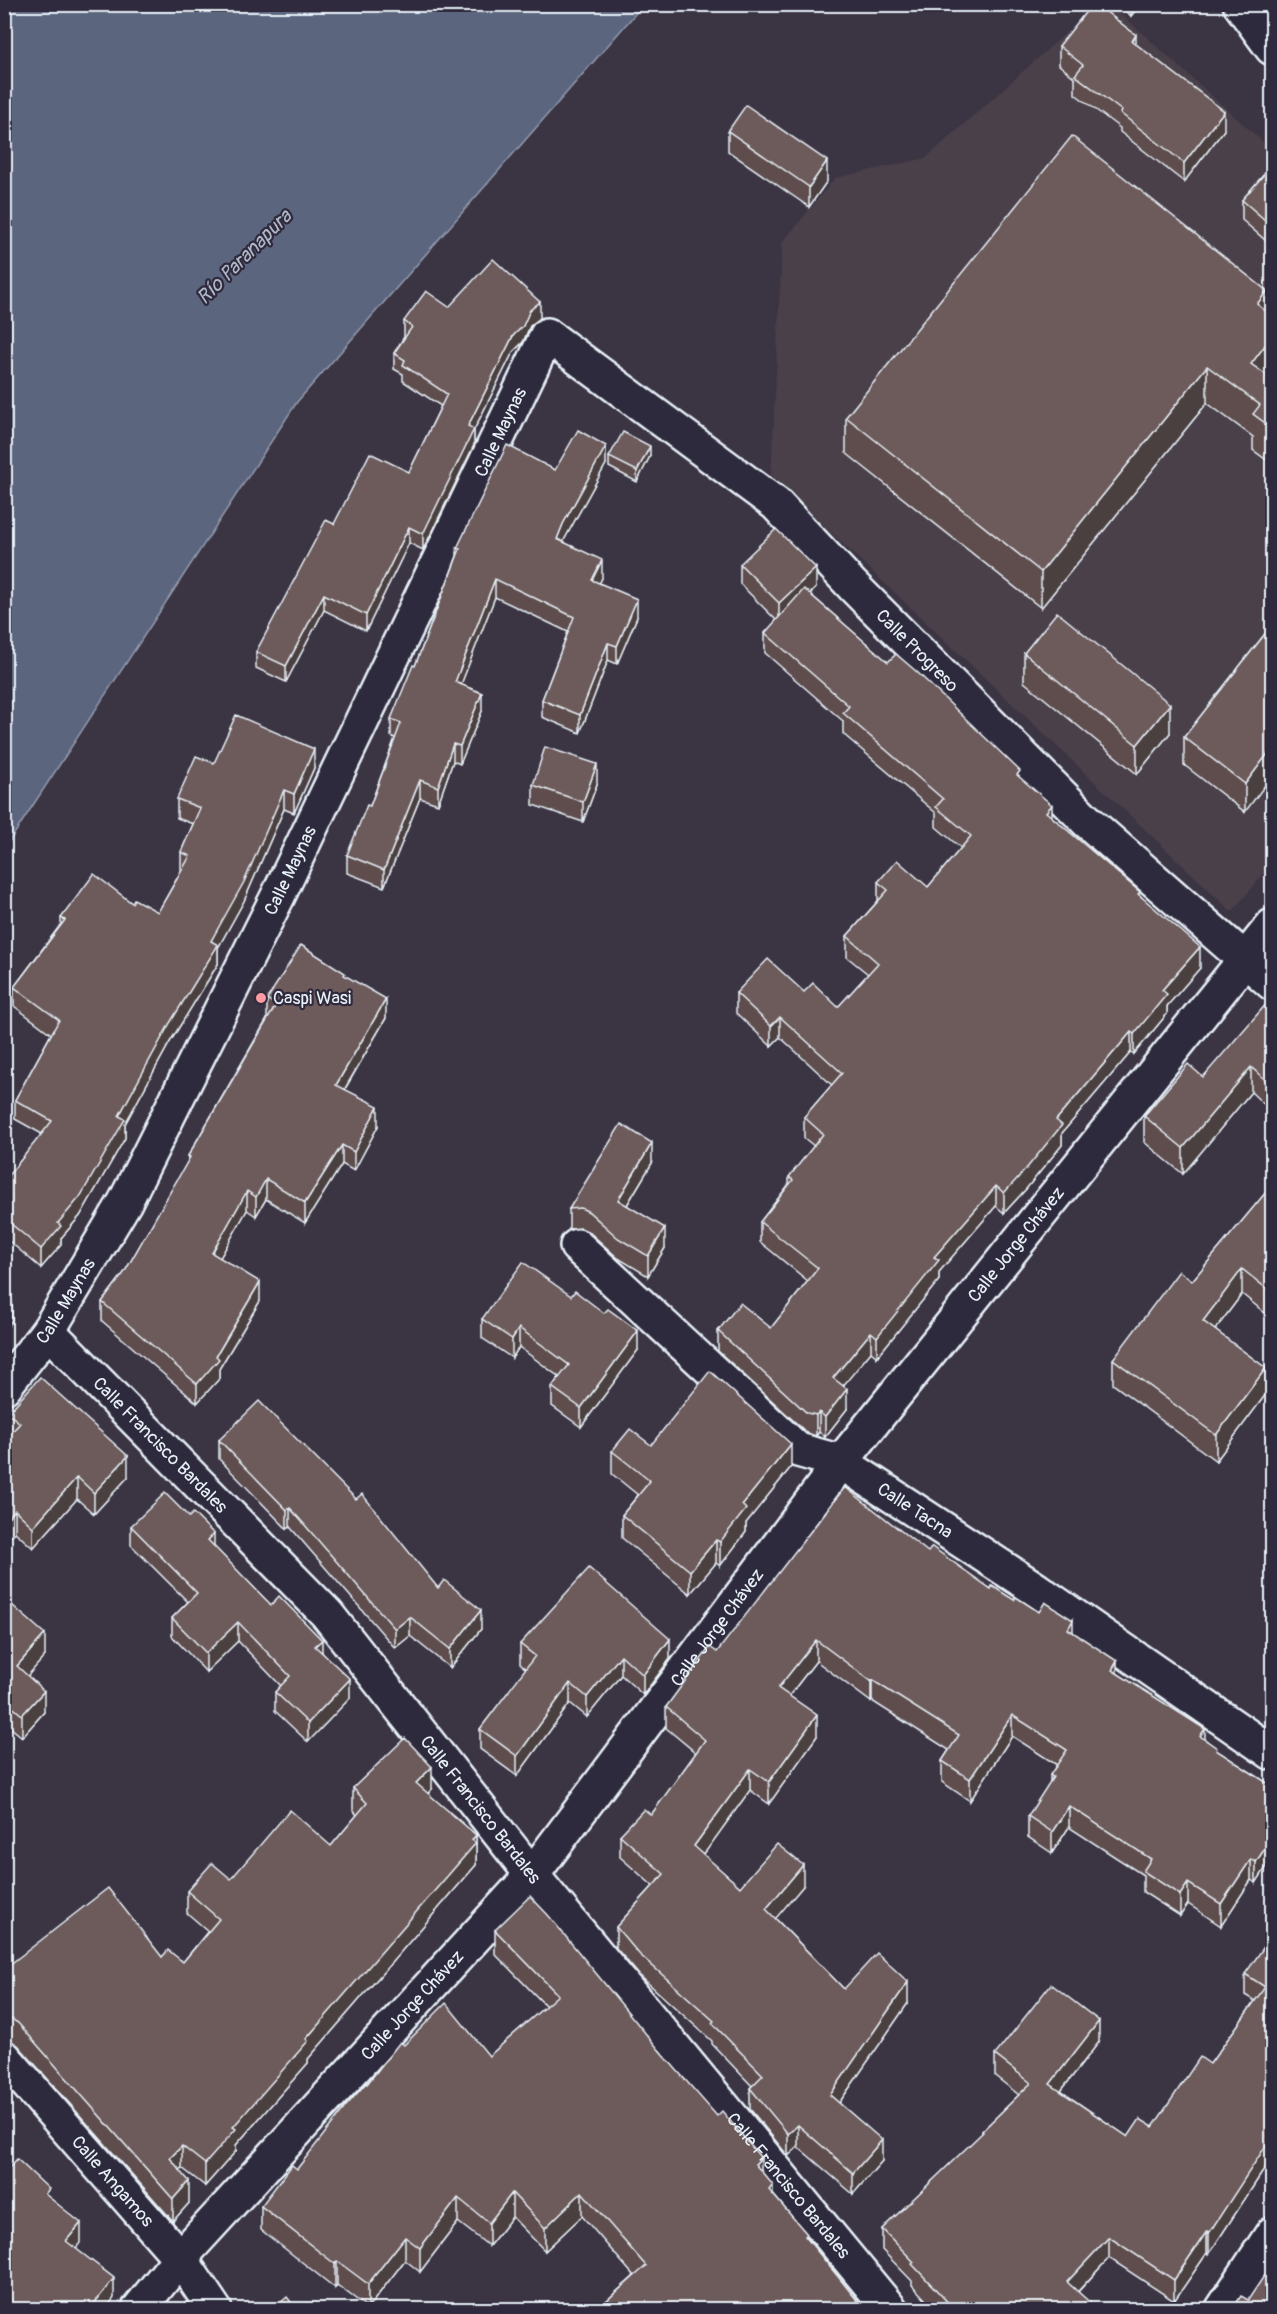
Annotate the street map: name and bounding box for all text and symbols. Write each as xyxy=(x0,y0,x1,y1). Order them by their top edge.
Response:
water label: Río Paranapura xyxy=(191,203,298,310)
street label: Calle Maynas xyxy=(469,384,532,481)
street label: Calle Progreso xyxy=(871,604,964,697)
street label: Calle Maynas xyxy=(259,822,322,919)
place label: Caspi Wasi xyxy=(273,987,351,1010)
marker: Caspi Wasi xyxy=(254,991,268,1005)
street label: Calle Jorge Chávez xyxy=(963,1182,1069,1307)
street label: Calle Maynas xyxy=(31,1254,100,1349)
street label: Calle Francisco Bardales xyxy=(88,1372,233,1518)
street label: Calle Tacna xyxy=(873,1477,957,1544)
street label: Calle Jorge Chávez xyxy=(665,1564,769,1691)
street label: Calle Francisco Bardales xyxy=(415,1731,546,1888)
street label: Calle Jorge Chávez xyxy=(356,1945,469,2065)
street label: Calle Francisco Bardales xyxy=(721,2108,855,2263)
street label: Calle Angamos xyxy=(67,2131,159,2232)

